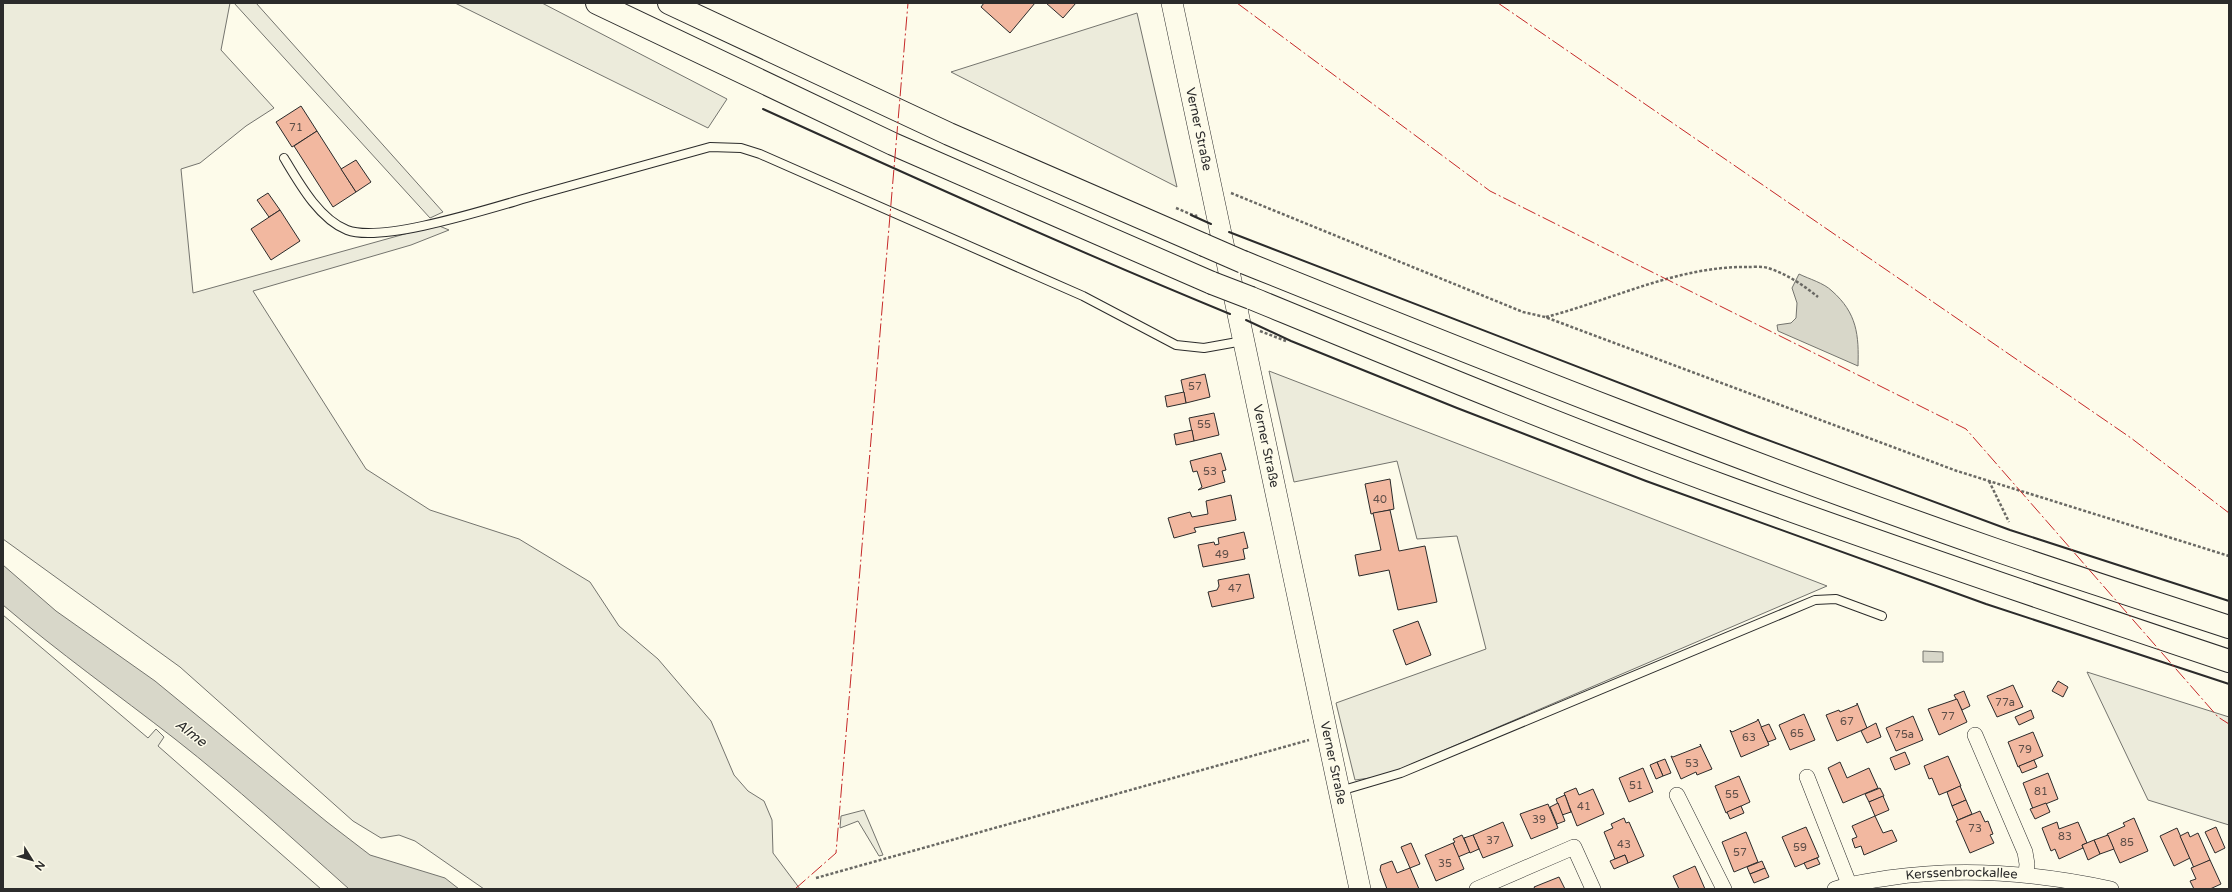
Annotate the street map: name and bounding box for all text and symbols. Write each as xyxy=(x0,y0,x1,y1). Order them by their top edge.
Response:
street label: Verner Straße xyxy=(1182,86,1215,172)
house number: 71 xyxy=(289,121,303,134)
house number: 57 xyxy=(1188,380,1202,393)
street label: Verner Straße xyxy=(1249,403,1283,489)
house number: 55 xyxy=(1197,418,1211,431)
house number: 53 xyxy=(1203,465,1217,478)
house number: 40 xyxy=(1373,493,1387,506)
house number: 49 xyxy=(1215,548,1229,561)
house number: 47 xyxy=(1228,582,1242,595)
house number: 77a xyxy=(1995,696,2015,709)
house number: 77 xyxy=(1941,710,1955,723)
house number: 67 xyxy=(1840,715,1854,728)
water label: Alme xyxy=(172,716,211,751)
street label: Verner Straße xyxy=(1317,720,1350,806)
house number: 65 xyxy=(1790,727,1804,740)
house number: 75a xyxy=(1894,728,1914,741)
house number: 63 xyxy=(1742,731,1756,744)
house number: 79 xyxy=(2018,743,2032,756)
house number: 53 xyxy=(1685,757,1699,770)
house number: 51 xyxy=(1629,779,1643,792)
house number: 81 xyxy=(2034,785,2048,798)
house number: 55 xyxy=(1725,788,1739,801)
house number: 41 xyxy=(1577,800,1591,813)
house number: 39 xyxy=(1532,813,1546,826)
house number: 73 xyxy=(1968,822,1982,835)
house number: 83 xyxy=(2058,830,2072,843)
house number: 37 xyxy=(1486,834,1500,847)
house number: 85 xyxy=(2120,836,2134,849)
house number: 43 xyxy=(1617,838,1631,851)
north arrow xyxy=(12,840,52,880)
house number: 59 xyxy=(1793,841,1807,854)
house number: 57 xyxy=(1733,846,1747,859)
house number: 35 xyxy=(1438,857,1452,870)
text: N xyxy=(32,858,47,873)
street label: Kerssenbrockallee xyxy=(1905,864,2018,884)

